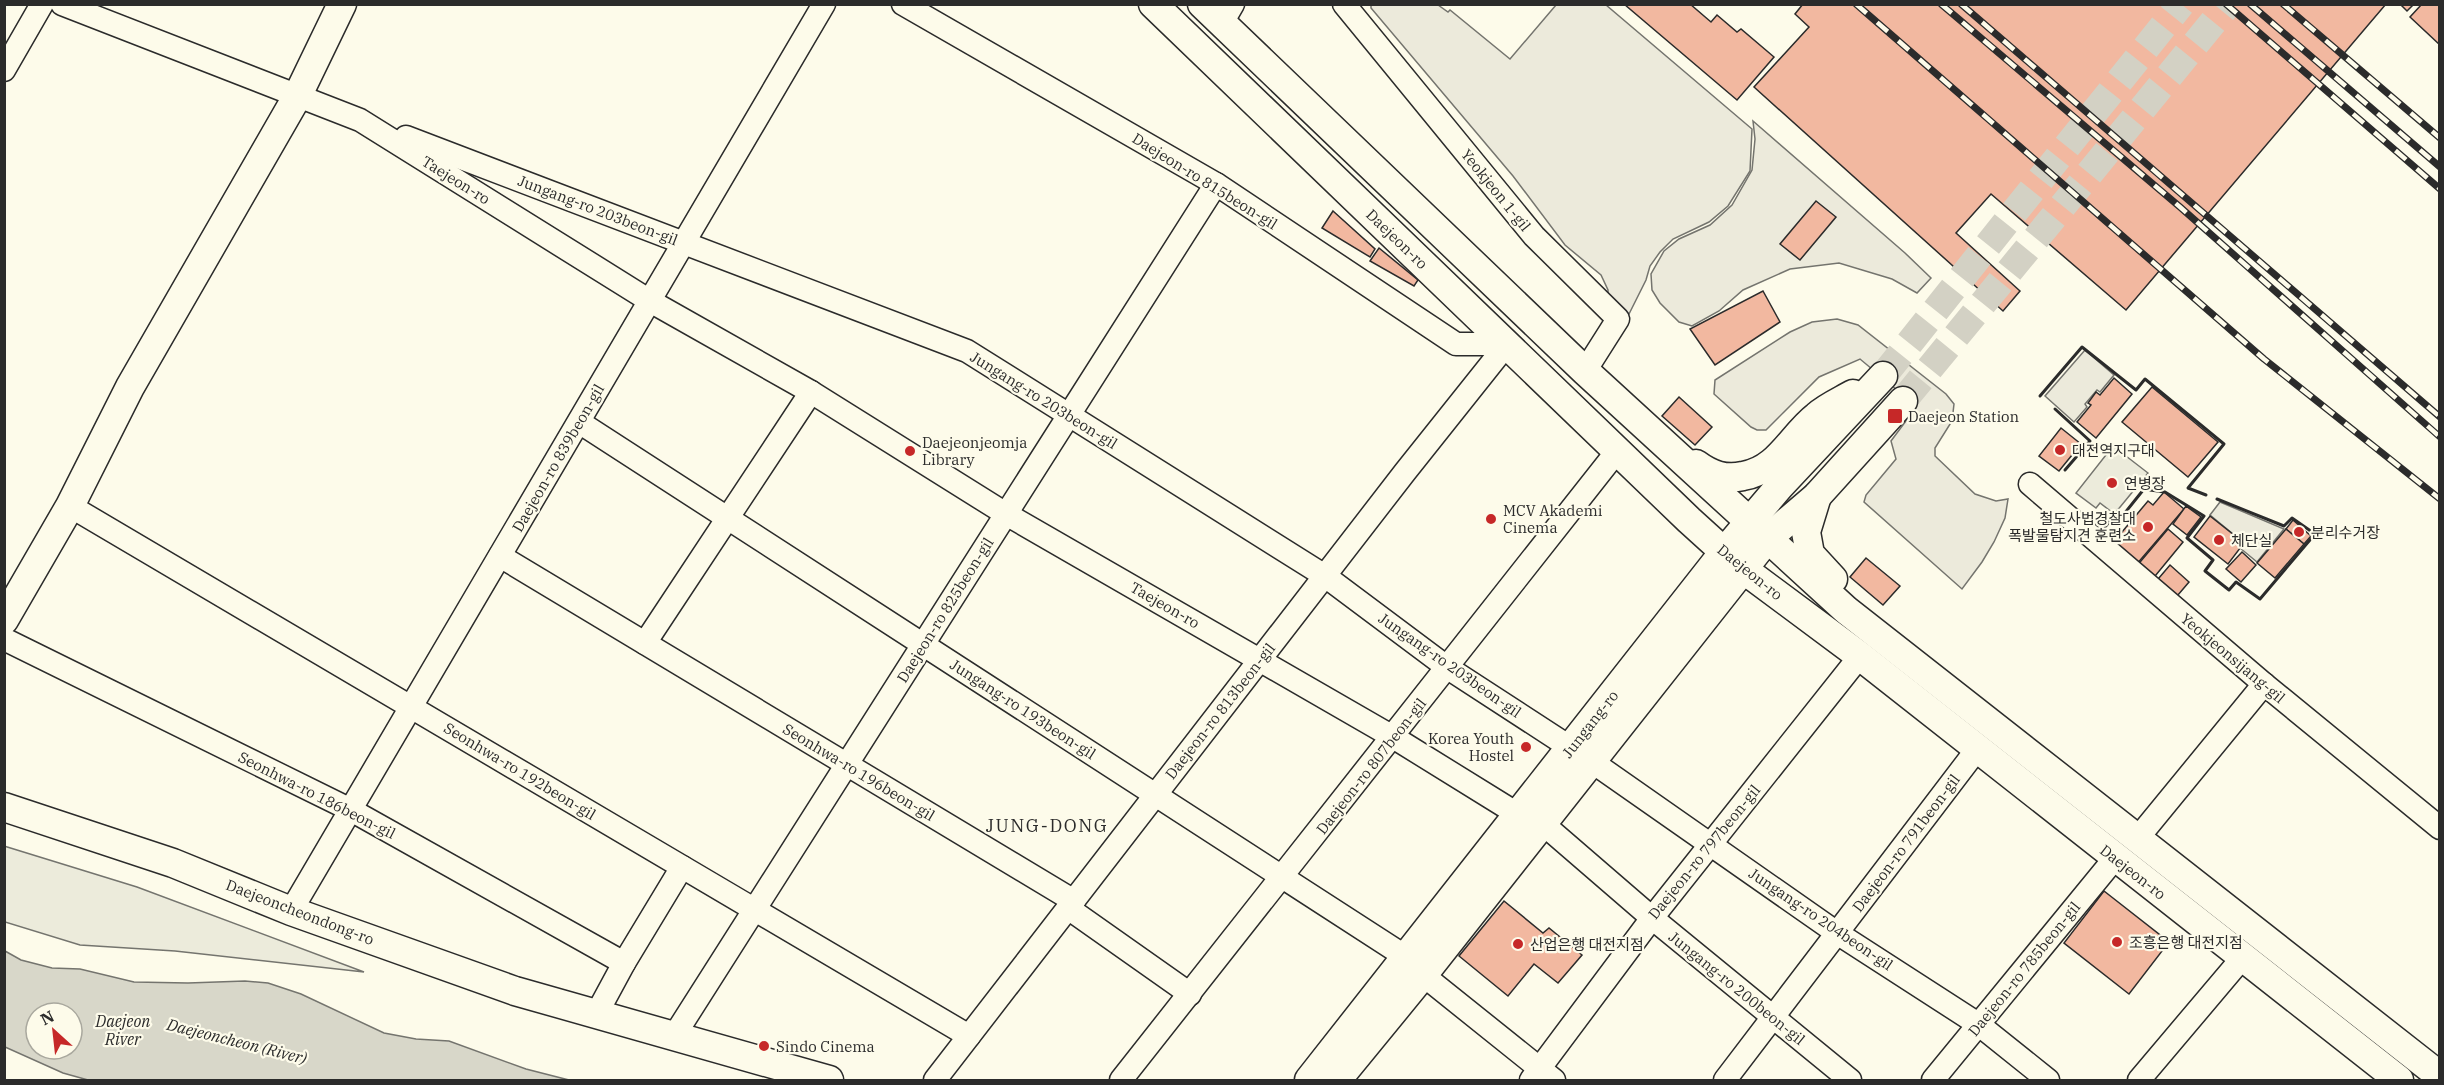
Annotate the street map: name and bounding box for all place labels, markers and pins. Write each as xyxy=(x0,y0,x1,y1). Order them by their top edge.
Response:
marker: Daejeon Station xyxy=(1886,407,1904,425)
place label: Daejeon Station xyxy=(1908,407,2020,426)
place label: Daejeonjeomja Library xyxy=(922,433,1028,469)
place label: 대전역지구대 xyxy=(2072,441,2155,460)
marker: 대전역지구대 xyxy=(2053,443,2067,457)
marker: Daejeonjeomja Library xyxy=(903,444,917,458)
place label: 연병장 xyxy=(2124,474,2166,493)
marker: 연병장 xyxy=(2105,476,2119,490)
place label: MCV Akademi Cinema xyxy=(1503,501,1603,537)
place label: 철도사법경찰대 폭발물탐지견 훈련소 xyxy=(2008,509,2136,545)
marker: MCV Akademi Cinema xyxy=(1484,512,1498,526)
marker: 철도사법경찰대 폭발물탐지견 훈련소 xyxy=(2141,520,2155,534)
place label: 분리수거장 xyxy=(2311,523,2380,542)
marker: 분리수거장 xyxy=(2292,525,2306,539)
place label: 체단실 xyxy=(2231,531,2272,550)
marker: 체단실 xyxy=(2212,533,2226,547)
place label: Korea Youth Hostel xyxy=(1428,729,1514,765)
marker: Korea Youth Hostel xyxy=(1519,740,1533,754)
place label: 조흥은행 대전지점 xyxy=(2129,933,2243,952)
place label: 산업은행 대전지점 xyxy=(1530,935,1644,954)
marker: 조흥은행 대전지점 xyxy=(2110,935,2124,949)
marker: 산업은행 대전지점 xyxy=(1511,937,1525,951)
place label: Sindo Cinema xyxy=(776,1037,875,1056)
marker: Sindo Cinema xyxy=(757,1039,771,1053)

